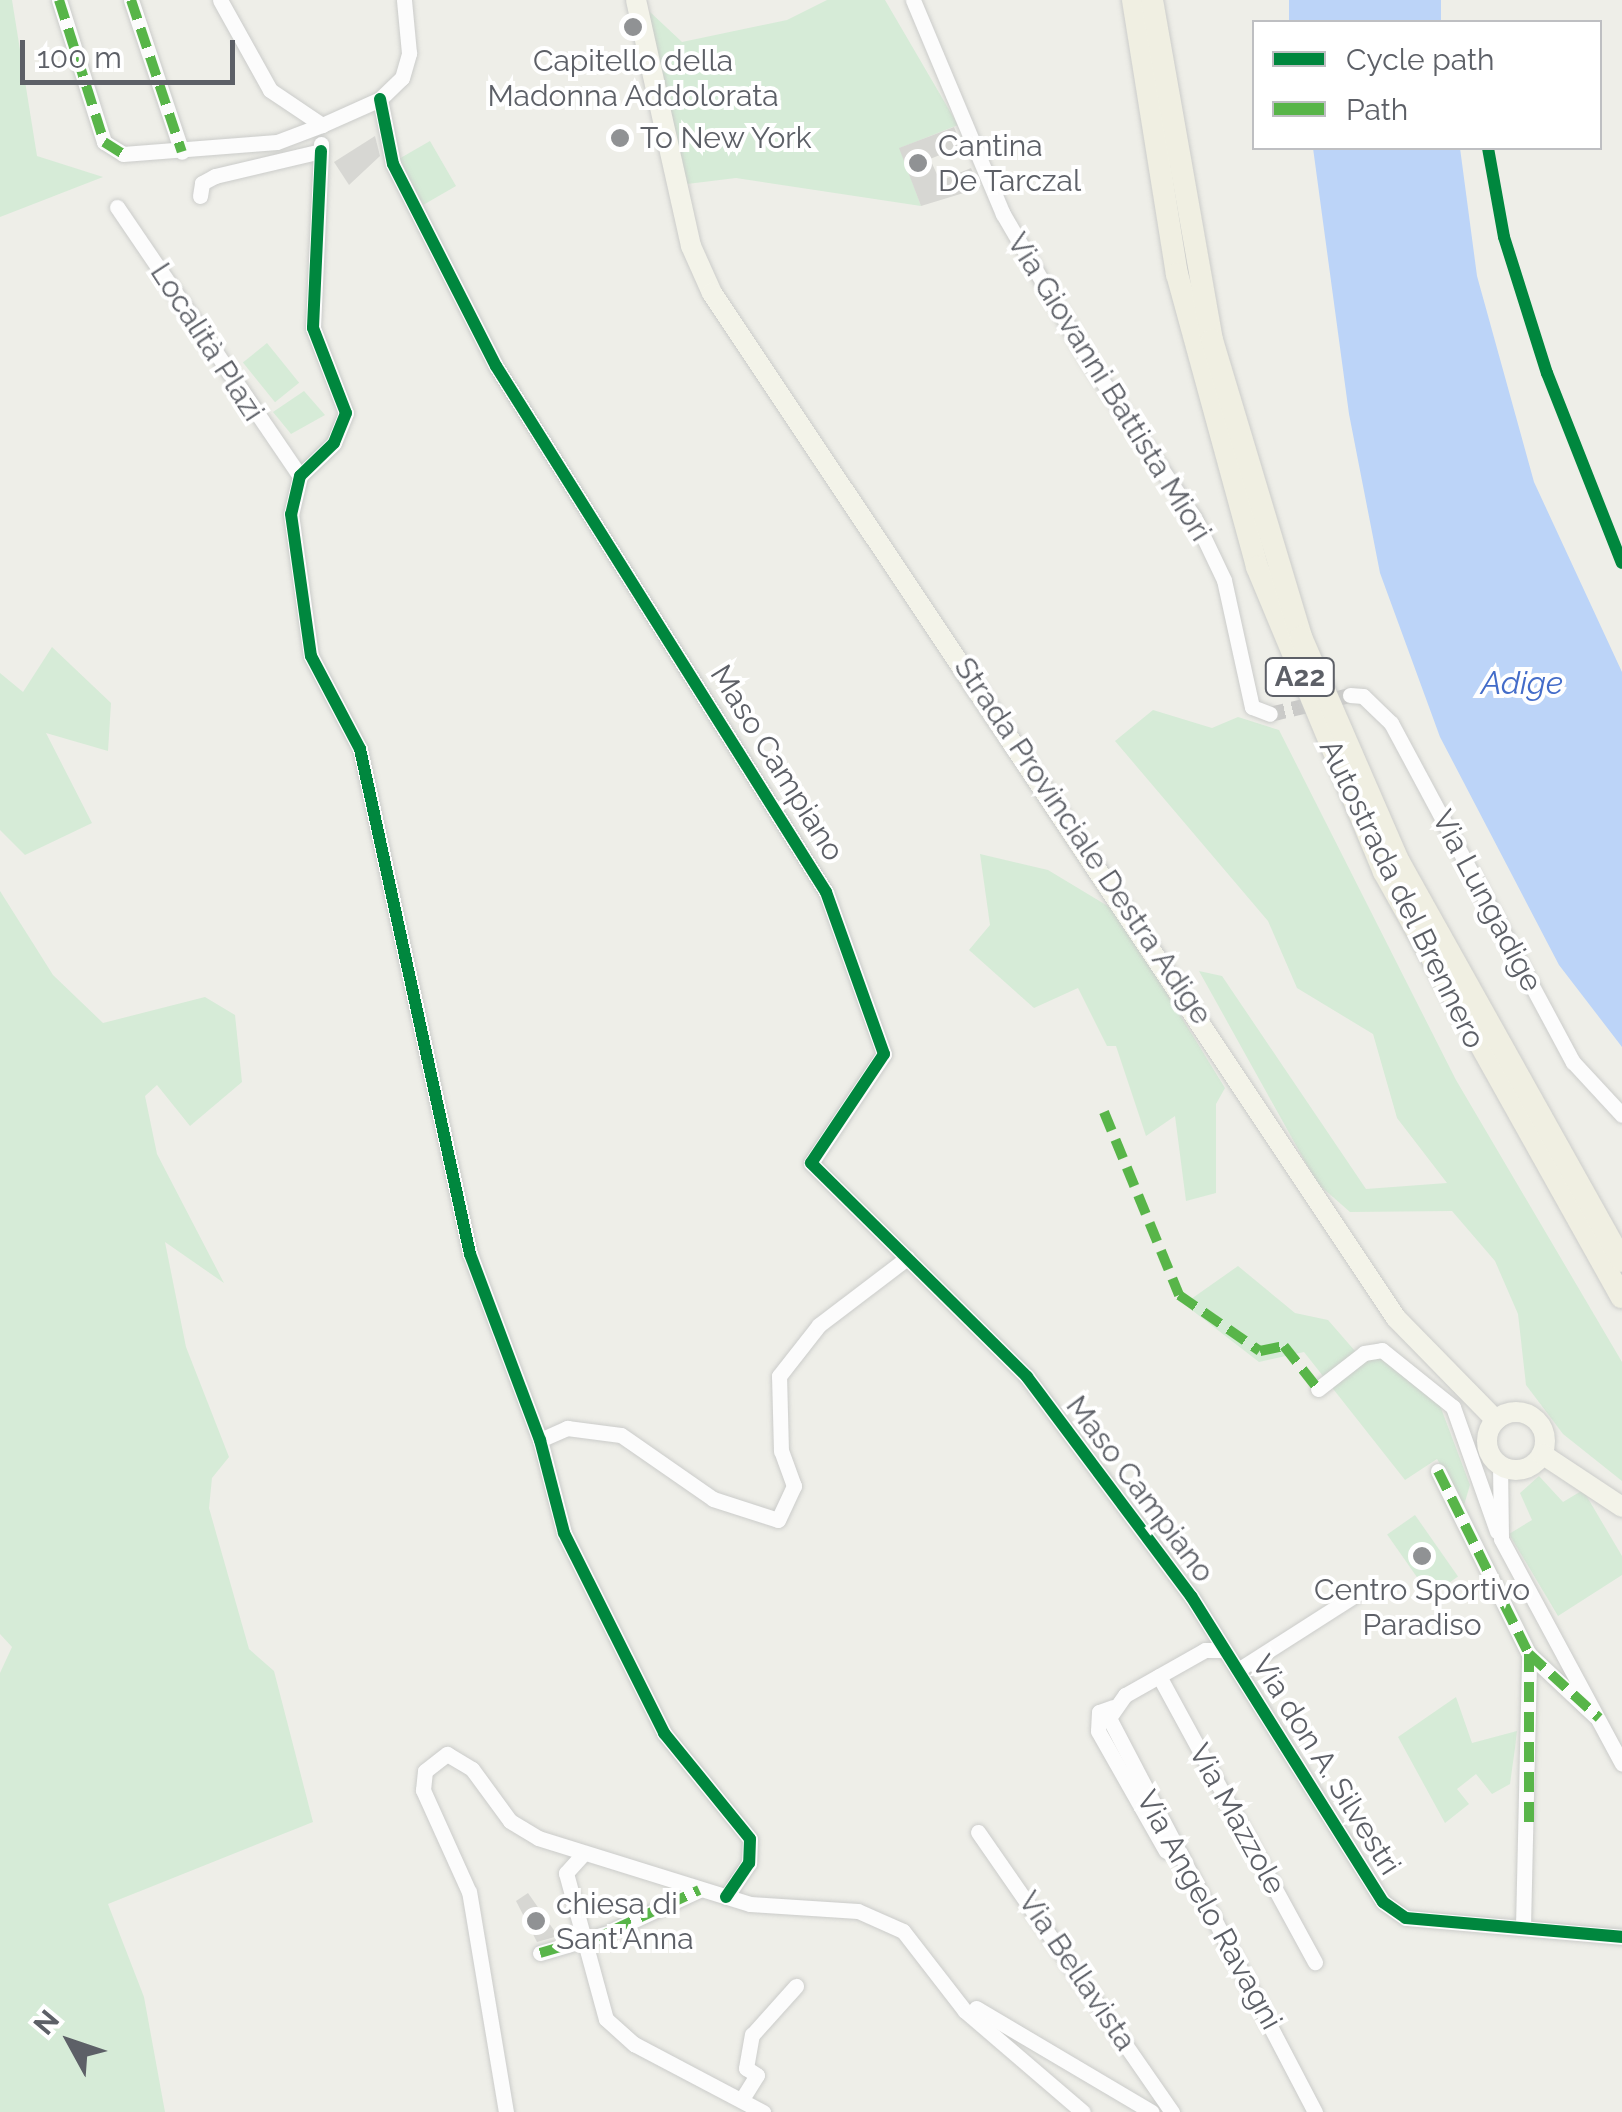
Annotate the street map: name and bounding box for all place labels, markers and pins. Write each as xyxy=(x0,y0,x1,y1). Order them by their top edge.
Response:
marker: Capitello della Madonna Addolorata xyxy=(622,16,644,38)
place label: Capitello della Madonna Addolorata xyxy=(487,43,779,114)
place label: To New York xyxy=(640,120,814,156)
marker: To New York xyxy=(609,127,631,149)
place label: Cantina De Tarczal xyxy=(938,128,1082,198)
marker: Cantina De Tarczal xyxy=(907,152,929,174)
marker: Centro Sportivo Paradiso xyxy=(1411,1545,1433,1567)
place label: Centro Sportivo Paradiso xyxy=(1314,1572,1530,1642)
place label: chiesa di Sant'Anna xyxy=(556,1886,694,1956)
marker: chiesa di Sant'Anna xyxy=(525,1910,547,1932)

